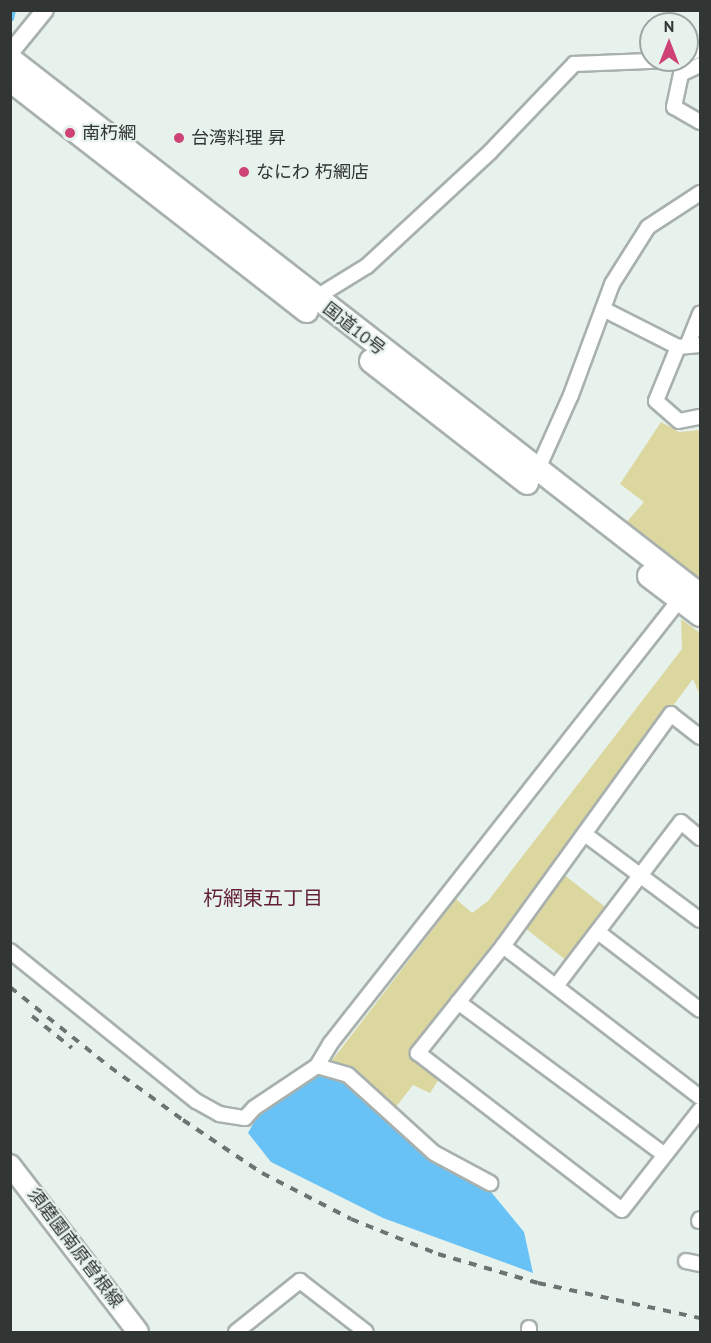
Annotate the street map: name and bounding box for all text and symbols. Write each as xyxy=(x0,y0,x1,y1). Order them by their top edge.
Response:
north arrow xyxy=(639,12,699,72)
text: N xyxy=(664,16,674,36)
place label: 南朽網 xyxy=(82,122,136,144)
marker: 南朽網 xyxy=(63,126,77,140)
place label: 台湾料理 昇 xyxy=(191,127,286,149)
marker: 台湾料理 昇 xyxy=(172,131,186,145)
place label: なにわ 朽網店 xyxy=(256,161,369,183)
marker: なにわ 朽網店 xyxy=(237,165,251,179)
street label: 国道10号 xyxy=(318,298,390,360)
district label: 朽網東五丁目 xyxy=(203,886,323,910)
street label: 須磨園南原曽根線 xyxy=(23,1184,127,1312)

